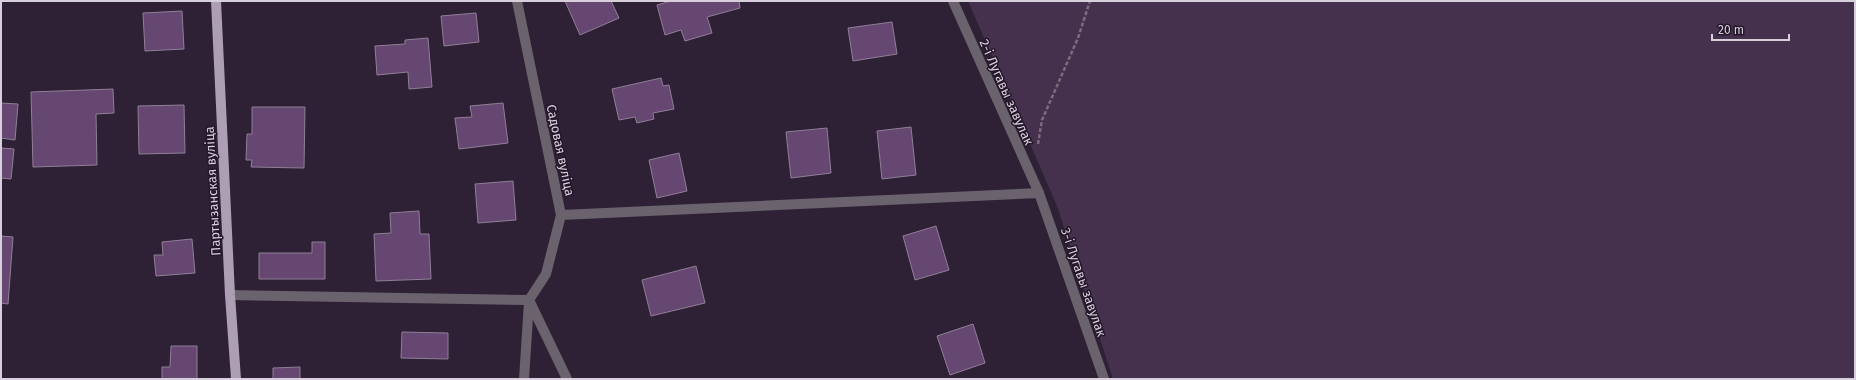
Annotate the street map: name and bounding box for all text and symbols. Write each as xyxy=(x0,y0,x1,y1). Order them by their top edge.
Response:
scale bar xyxy=(1712,16,1789,42)
text: 20 m xyxy=(1718,23,1744,37)
street label: 2-і Лугавы завулак xyxy=(976,37,1037,148)
street label: Садовая вуліца xyxy=(543,103,578,197)
street label: Партызанская вуліца xyxy=(202,126,223,256)
street label: 3-і Лугавы завулак xyxy=(1058,226,1109,339)

